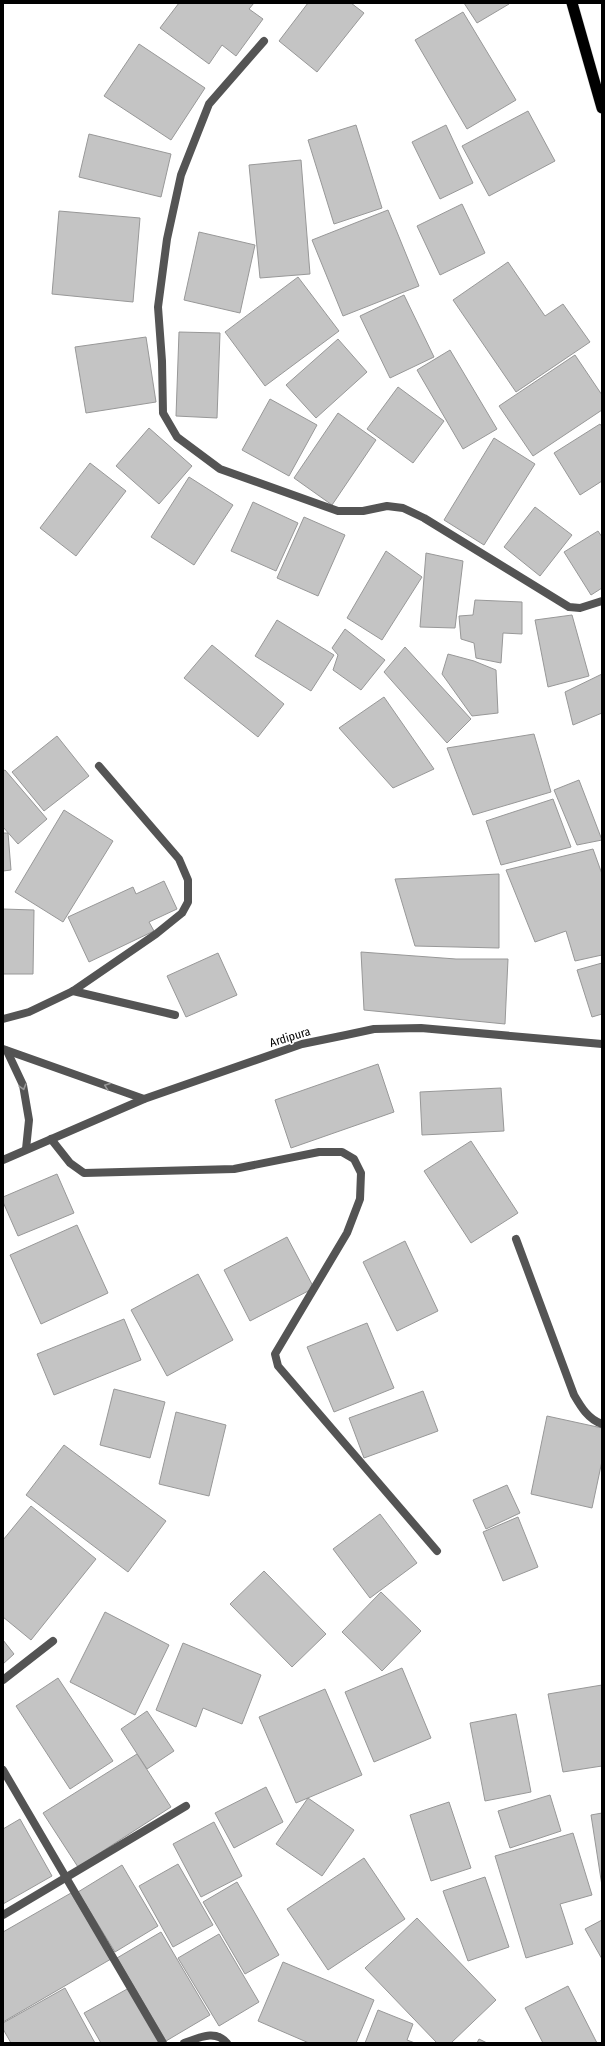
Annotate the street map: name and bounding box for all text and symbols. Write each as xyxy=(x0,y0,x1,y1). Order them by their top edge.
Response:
street label: Ardipura xyxy=(268,1024,312,1050)
one-way arrow xyxy=(18,1083,26,1090)
one-way arrow xyxy=(104,1083,111,1091)

